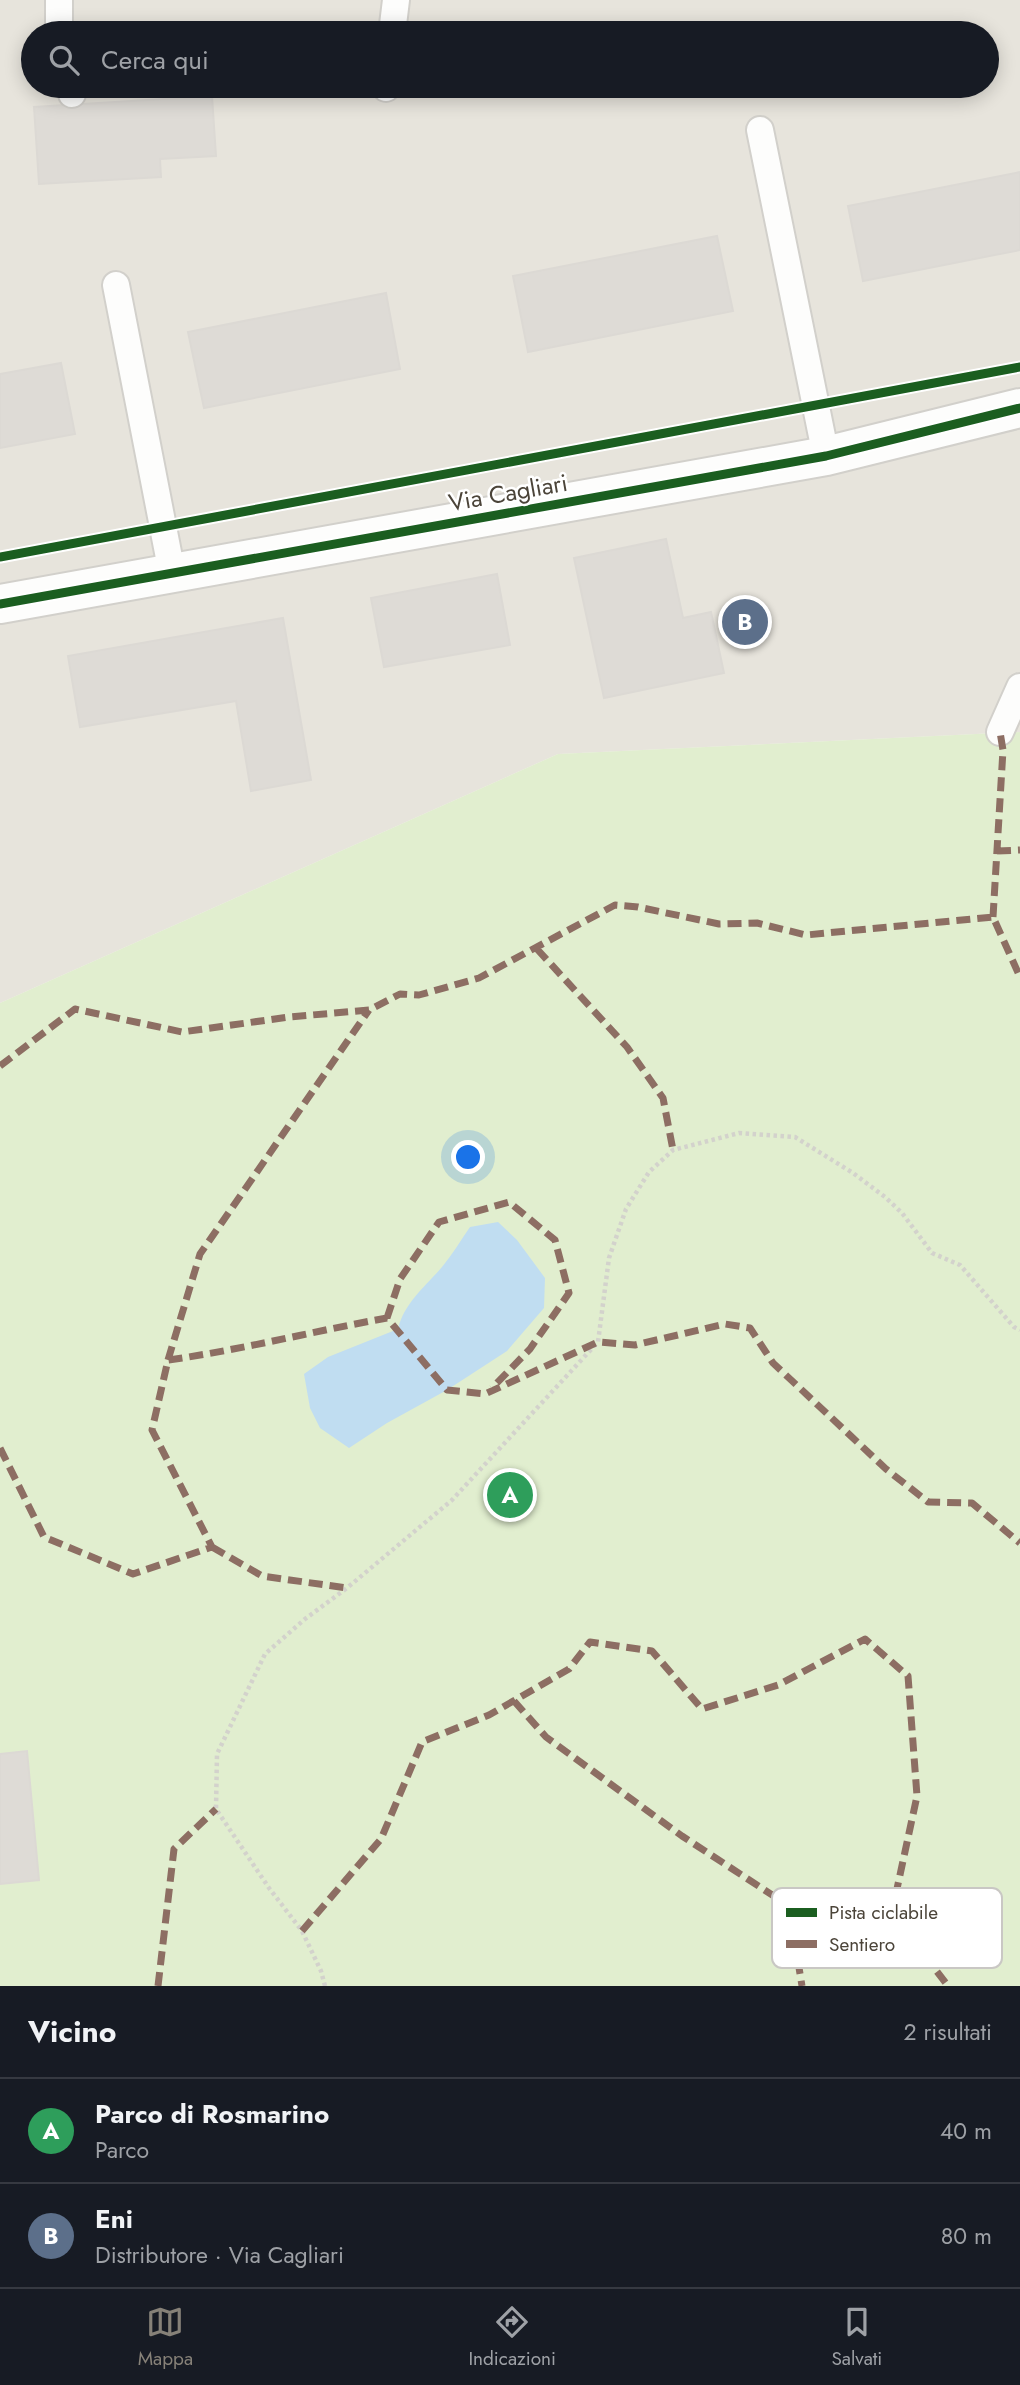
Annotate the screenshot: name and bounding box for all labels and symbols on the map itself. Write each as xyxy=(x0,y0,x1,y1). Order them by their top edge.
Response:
street label: Via Cagliari xyxy=(446,465,570,520)
pin: B xyxy=(722,596,768,648)
your location xyxy=(451,1140,485,1174)
pin: A xyxy=(487,1469,533,1521)
legend xyxy=(772,1888,1002,1968)
text: Pista ciclabile xyxy=(829,1899,938,1926)
text: Sentiero xyxy=(829,1931,895,1958)

